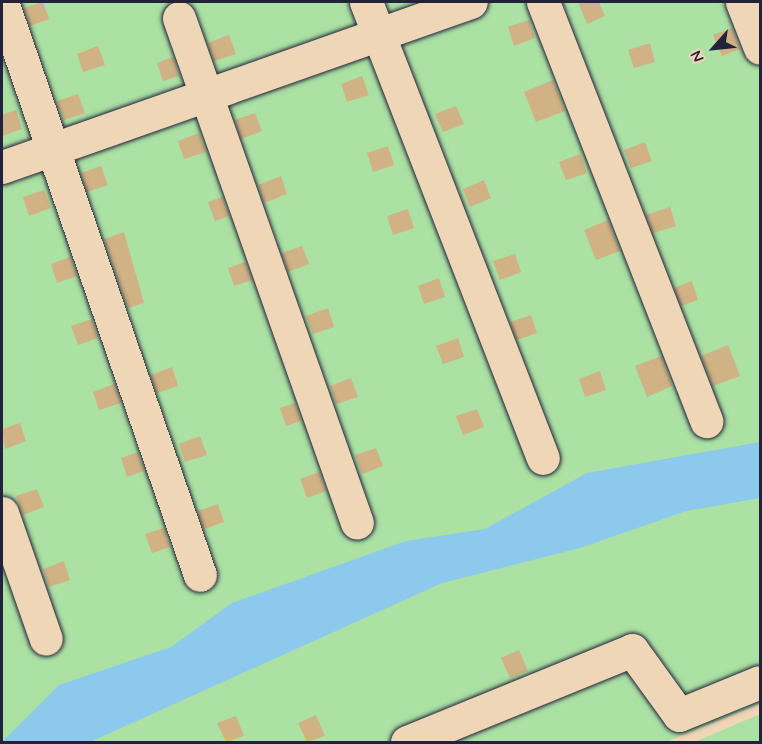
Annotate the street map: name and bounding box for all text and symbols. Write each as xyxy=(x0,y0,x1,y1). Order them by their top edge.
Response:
north arrow xyxy=(684,18,744,78)
text: N xyxy=(686,47,709,66)

